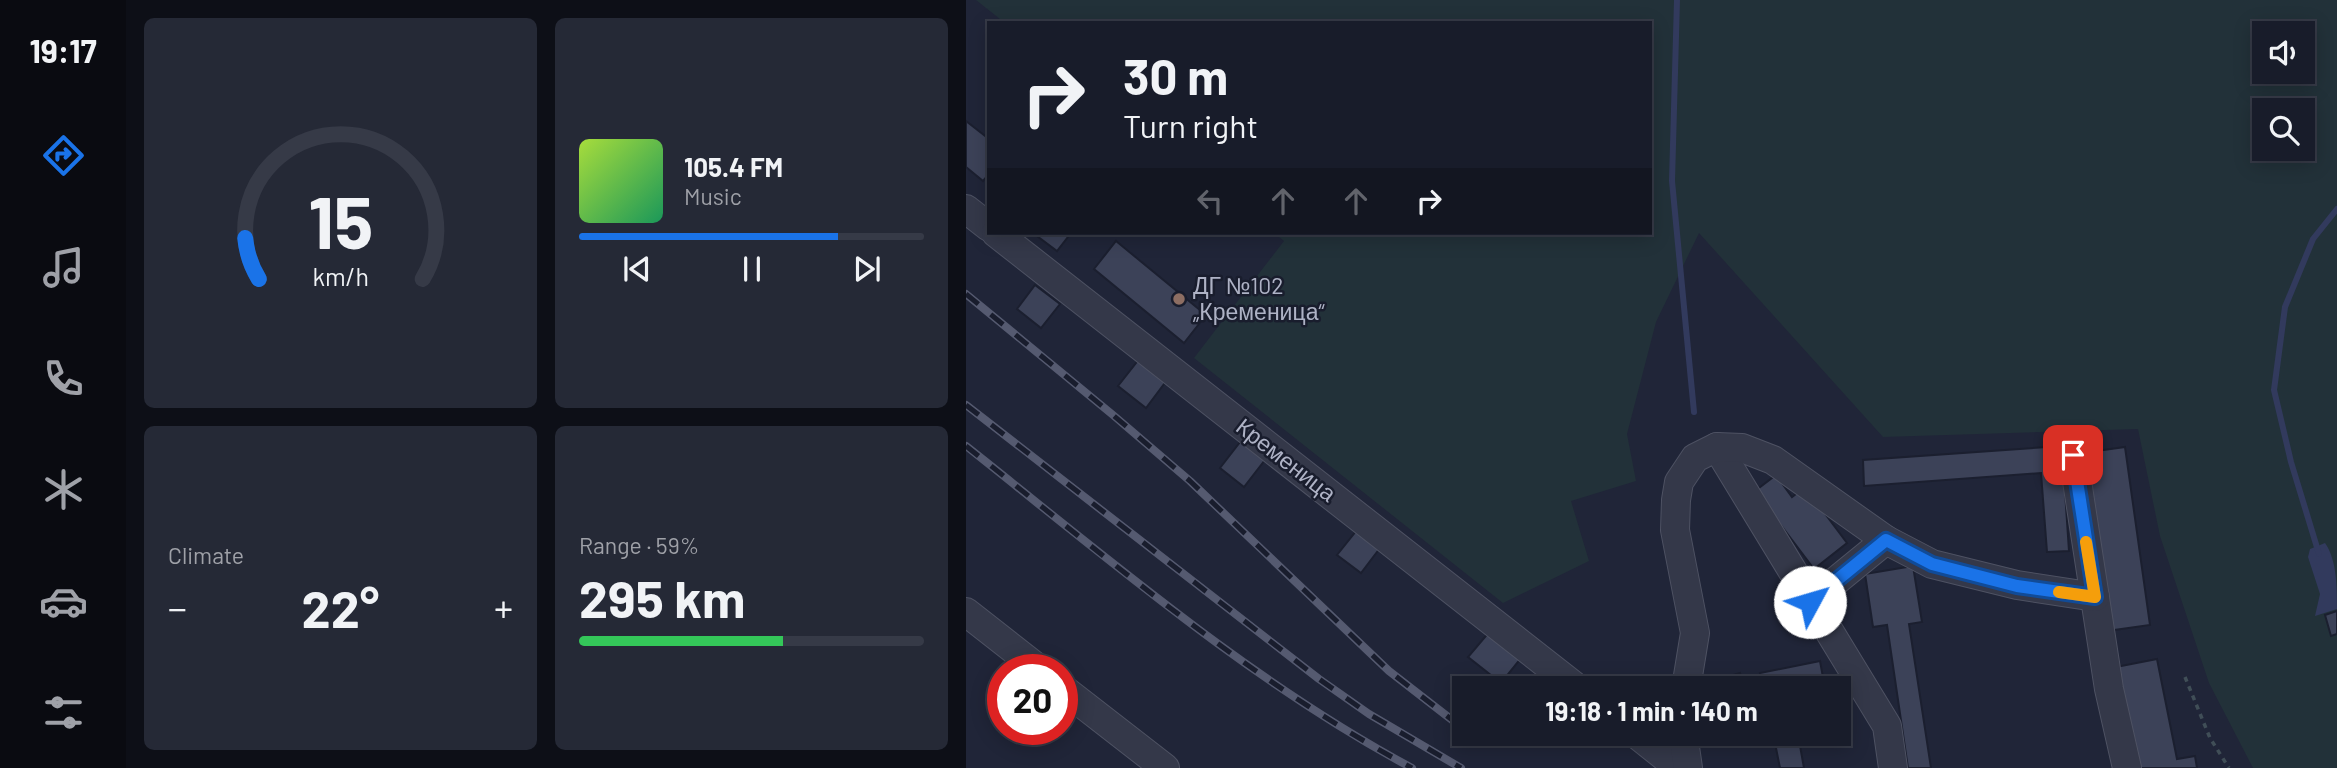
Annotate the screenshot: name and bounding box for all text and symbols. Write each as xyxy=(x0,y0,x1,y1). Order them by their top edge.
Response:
map controls xyxy=(2252,21,2315,161)
button: sound xyxy=(2252,21,2315,84)
text: 19:17 xyxy=(29,31,97,69)
text: 30 m xyxy=(1123,46,1228,105)
icon: right xyxy=(1008,49,1099,140)
button: search xyxy=(2252,98,2315,161)
text: Turn right xyxy=(1123,106,1258,144)
icon: directions xyxy=(39,131,88,180)
text: 105.4 FM xyxy=(684,151,783,182)
text: 15 xyxy=(308,177,373,265)
text: Music xyxy=(684,182,742,210)
icon: left xyxy=(1191,182,1229,220)
icon: ahead xyxy=(1264,182,1302,220)
icon: ahead xyxy=(1337,182,1375,220)
icon: right xyxy=(1410,182,1448,220)
icon: music xyxy=(39,243,88,292)
icon: previous xyxy=(618,250,656,288)
icon: pause xyxy=(733,250,771,288)
icon: next xyxy=(848,250,886,288)
text: km/h xyxy=(312,261,369,291)
place label: ДГ №102 „Кременица“ xyxy=(1193,271,1325,325)
marker: ДГ №102 „Кременица“ xyxy=(1171,291,1187,307)
icon: phone xyxy=(39,354,88,403)
street label: Кременица xyxy=(1231,412,1342,507)
pin xyxy=(2043,425,2103,485)
icon: arrive xyxy=(2054,436,2092,474)
icon: climate xyxy=(39,465,88,514)
text: Range · 59% xyxy=(579,531,699,559)
text: Climate xyxy=(168,541,244,569)
position arrow xyxy=(1773,565,1847,639)
text: 295 km xyxy=(579,566,745,628)
text: 22° xyxy=(302,576,379,638)
icon: car xyxy=(39,577,88,626)
text: − xyxy=(168,584,187,630)
text: + xyxy=(494,584,513,630)
speed limit sign: 20 xyxy=(987,654,1078,745)
icon: filters xyxy=(39,688,88,737)
text: 19:18 · 1 min · 140 m xyxy=(1545,695,1758,726)

